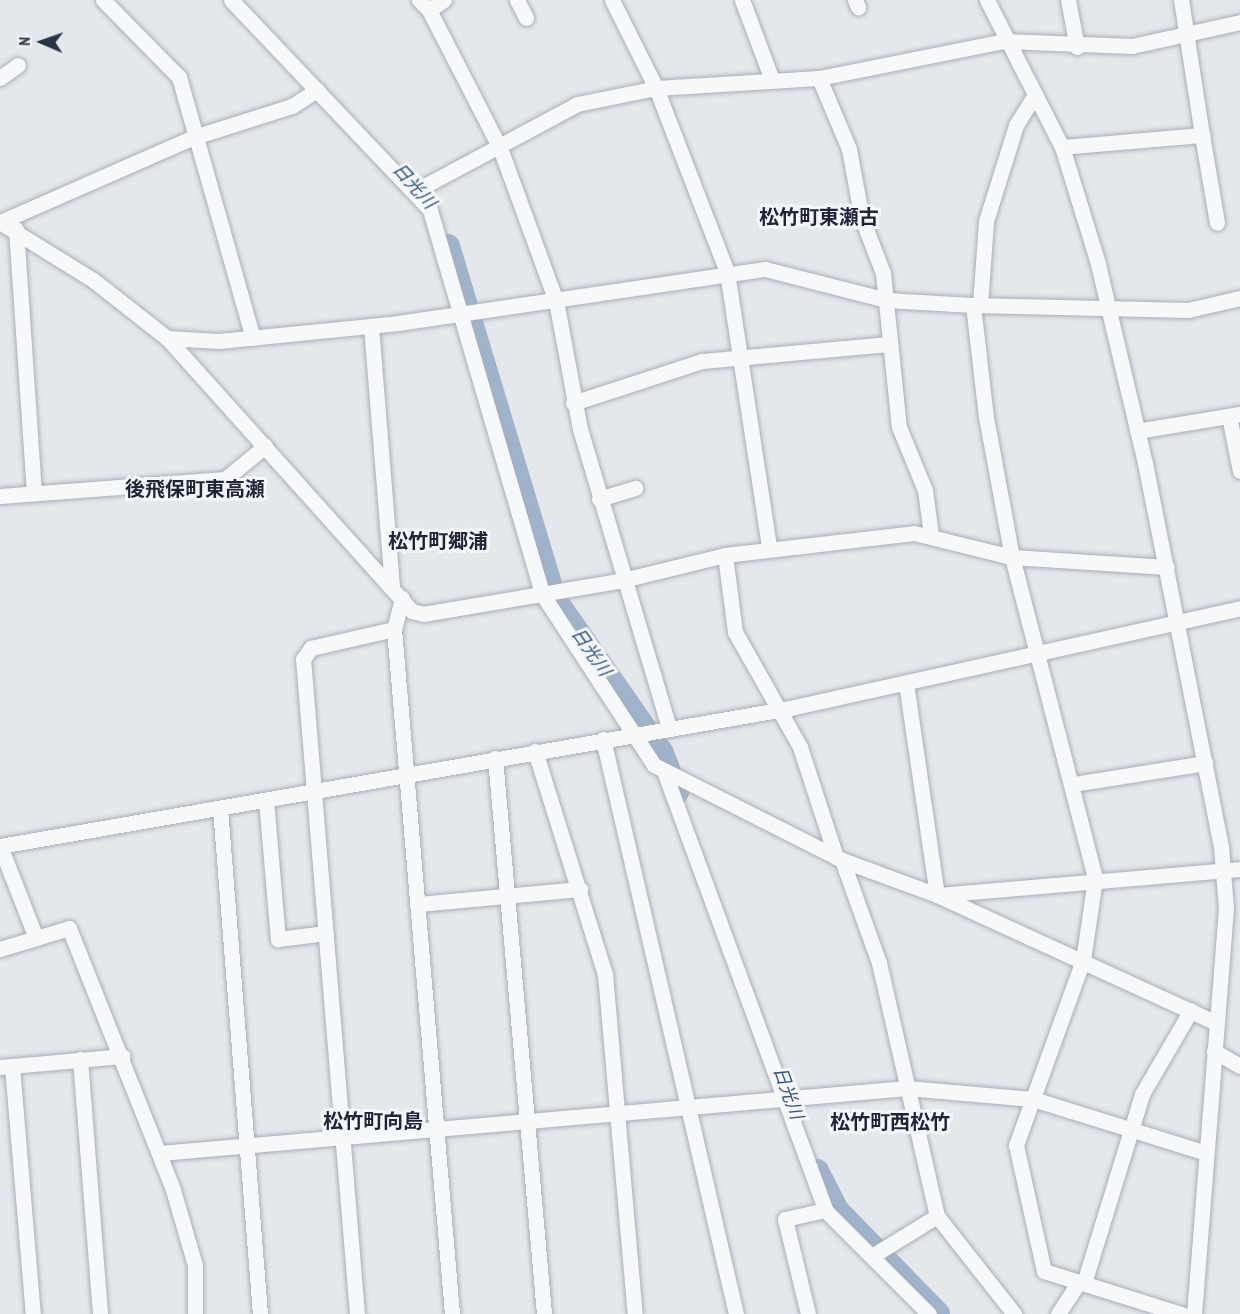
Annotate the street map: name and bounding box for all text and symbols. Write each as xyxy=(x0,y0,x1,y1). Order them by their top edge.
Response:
north arrow xyxy=(12,12,72,72)
text: N xyxy=(14,37,34,46)
water label: 日光川 xyxy=(388,159,440,213)
district label: 松竹町東瀬古 xyxy=(759,205,879,229)
district label: 後飛保町東高瀬 xyxy=(125,477,265,501)
district label: 松竹町郷浦 xyxy=(388,529,488,553)
water label: 日光川 xyxy=(567,624,615,680)
water label: 日光川 xyxy=(769,1064,807,1122)
district label: 松竹町向島 xyxy=(323,1109,423,1133)
district label: 松竹町西松竹 xyxy=(830,1110,950,1134)

